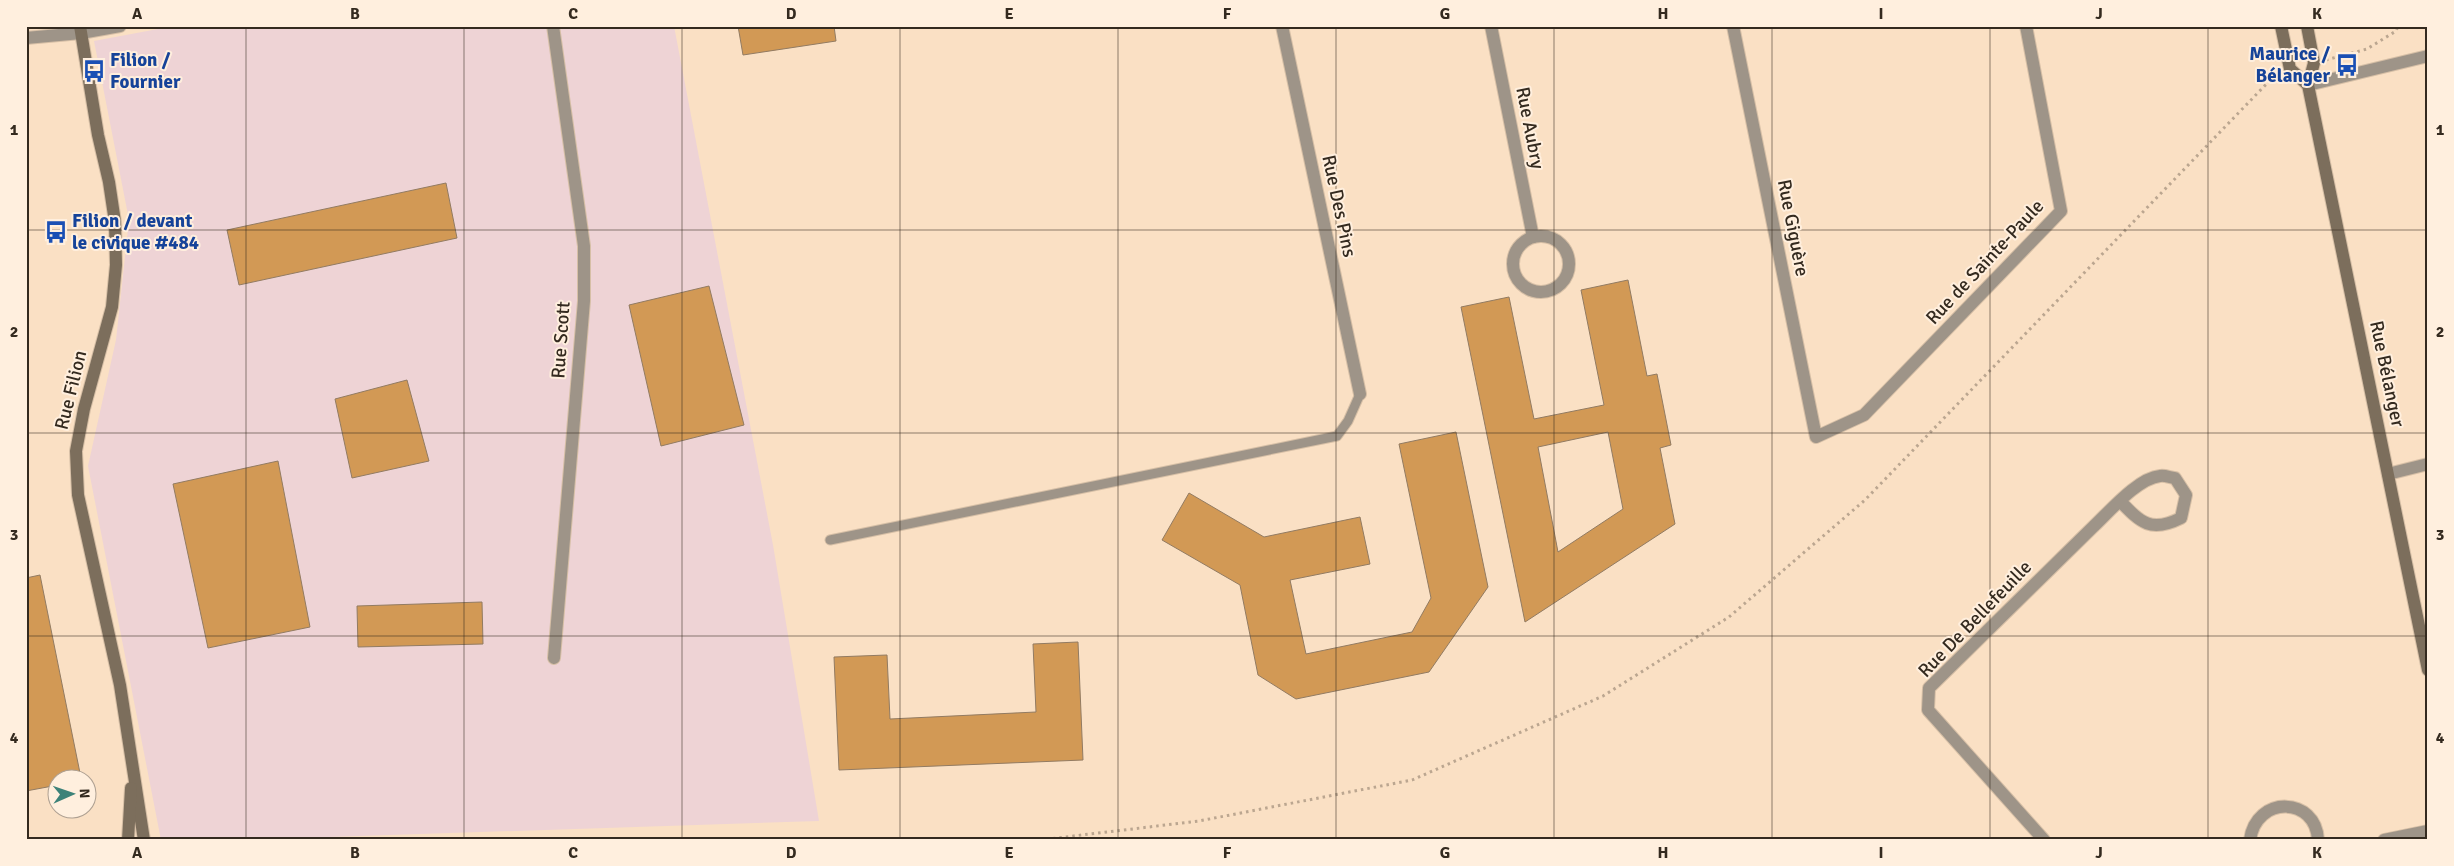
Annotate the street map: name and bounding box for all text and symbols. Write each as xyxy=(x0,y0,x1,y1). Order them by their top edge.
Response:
text: A xyxy=(132,4,143,24)
text: B xyxy=(350,4,360,24)
text: C xyxy=(568,4,578,24)
text: D xyxy=(786,4,797,24)
text: E xyxy=(1004,4,1014,24)
text: F xyxy=(1223,4,1232,24)
text: G xyxy=(1440,4,1450,24)
text: H xyxy=(1658,4,1668,24)
text: I xyxy=(1878,4,1884,24)
text: J xyxy=(2095,4,2103,24)
text: K xyxy=(2312,4,2322,24)
place label: Maurice / Bélanger xyxy=(2249,42,2330,88)
place label: Filion / Fournier xyxy=(110,48,181,94)
bus stop icon: Maurice / Bélanger xyxy=(2334,52,2360,78)
bus stop icon: Filion / Fournier xyxy=(81,58,107,84)
street label: Rue Aubry xyxy=(1510,85,1550,171)
text: 1 xyxy=(10,120,19,140)
text: 1 xyxy=(2436,120,2445,140)
street label: Rue Des Pins xyxy=(1316,153,1362,259)
street label: Rue Giguère xyxy=(1772,177,1814,279)
street label: Rue de Sainte-Paule xyxy=(1921,194,2049,330)
place label: Filion / devant le civique #484 xyxy=(72,209,199,255)
bus stop icon: Filion / devant le civique #484 xyxy=(43,219,69,245)
street label: Rue Scott xyxy=(546,300,576,379)
street label: Rue Bélanger xyxy=(2364,319,2410,429)
text: 2 xyxy=(10,322,18,342)
text: 2 xyxy=(2436,322,2444,342)
street label: Rue Filion xyxy=(50,348,92,432)
text: 3 xyxy=(10,525,18,545)
text: 3 xyxy=(2436,525,2444,545)
street label: Rue De Bellefeuille xyxy=(1913,555,2037,683)
text: 4 xyxy=(10,728,19,748)
text: 4 xyxy=(2436,728,2445,748)
north arrow xyxy=(48,768,98,818)
text: N xyxy=(76,788,93,799)
text: A xyxy=(132,843,143,863)
text: B xyxy=(350,843,360,863)
text: C xyxy=(568,843,578,863)
text: D xyxy=(786,843,797,863)
text: E xyxy=(1004,843,1014,863)
text: F xyxy=(1223,843,1232,863)
text: G xyxy=(1440,843,1450,863)
text: H xyxy=(1658,843,1668,863)
text: I xyxy=(1878,843,1884,863)
text: J xyxy=(2095,843,2103,863)
text: K xyxy=(2312,843,2322,863)

